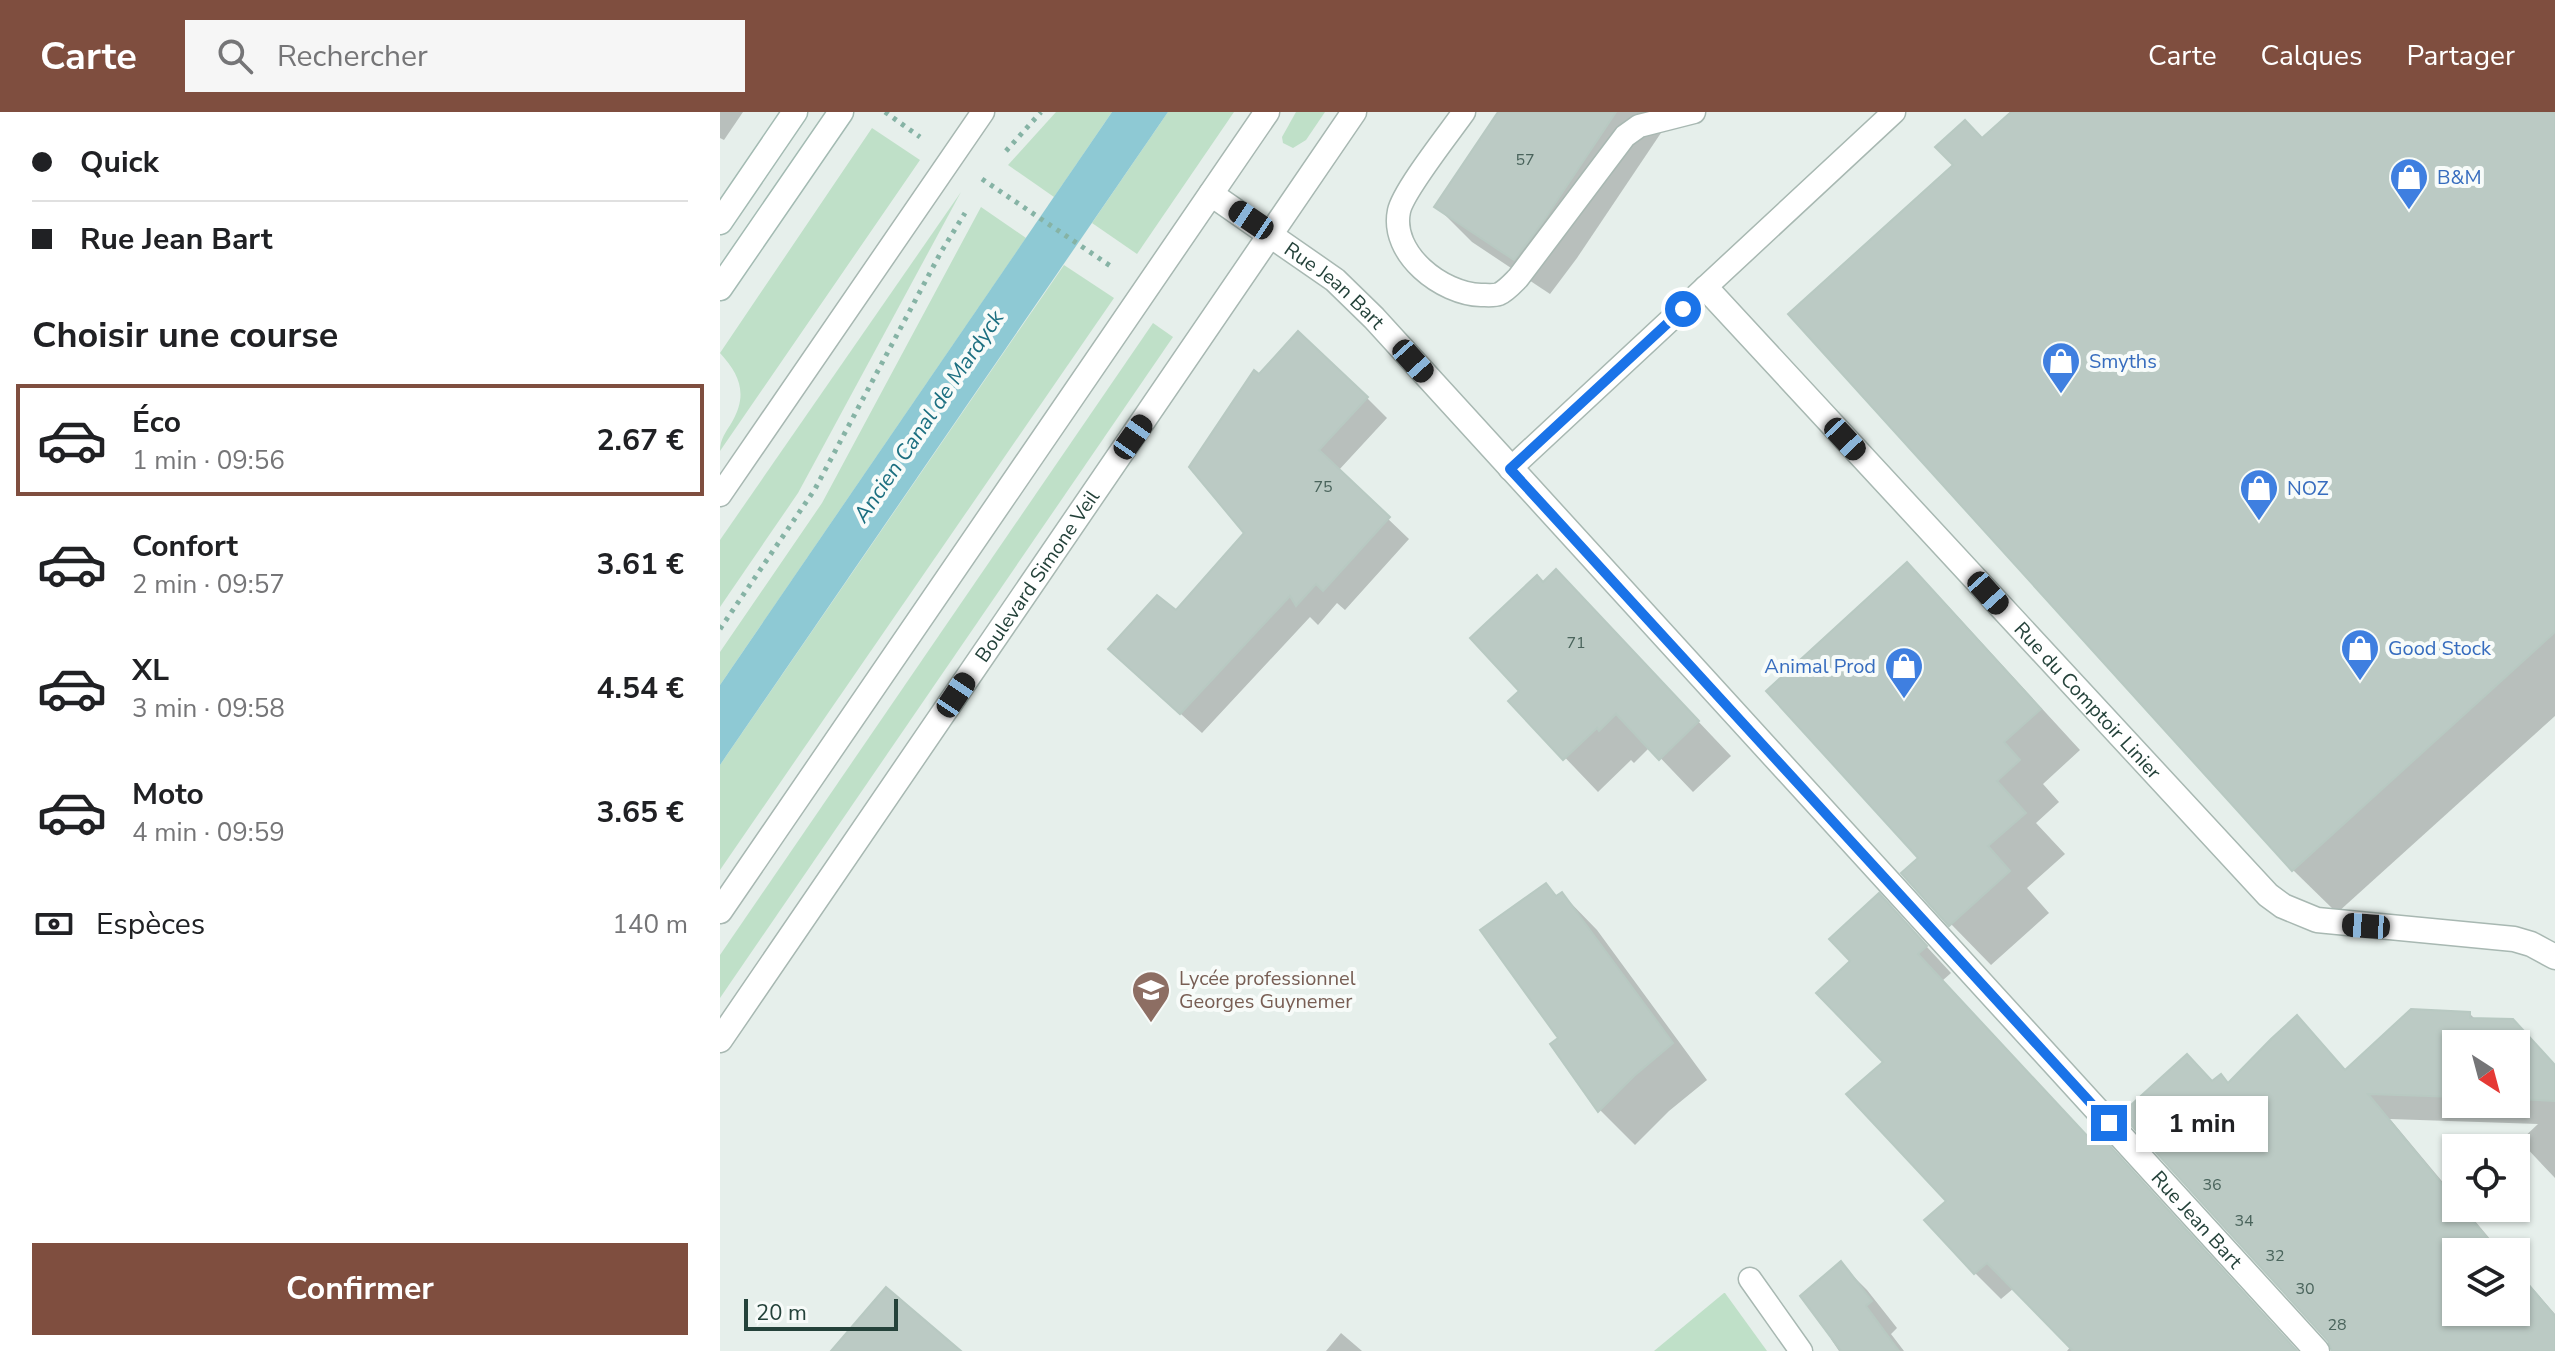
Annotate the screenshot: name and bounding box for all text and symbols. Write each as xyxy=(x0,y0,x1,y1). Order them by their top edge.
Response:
search box xyxy=(185,20,745,92)
text: Carte xyxy=(40,31,137,82)
icon: search xyxy=(213,34,257,78)
text: Rechercher xyxy=(277,36,428,77)
text: Carte xyxy=(2148,37,2217,75)
text: Calques xyxy=(2261,37,2362,75)
text: Partager xyxy=(2406,37,2515,75)
text: Quick xyxy=(80,142,159,183)
house number: 57 xyxy=(1515,149,1535,171)
shop icon: B&M xyxy=(2388,156,2430,211)
place label: B&M xyxy=(2437,164,2481,191)
car xyxy=(1224,197,1278,243)
text: Rue Jean Bart xyxy=(80,219,272,260)
street label: Rue Jean Bart xyxy=(1279,236,1391,336)
route start xyxy=(1665,291,1701,327)
water label: Ancien Canal de Mardyck xyxy=(846,304,1012,529)
text: Choisir une course xyxy=(32,311,338,360)
car xyxy=(1388,335,1438,387)
shop icon: Smyths xyxy=(2040,340,2082,395)
place label: Smyths xyxy=(2089,348,2157,375)
text: Éco xyxy=(132,402,181,443)
icon: car xyxy=(36,404,108,476)
car xyxy=(1109,410,1157,464)
car xyxy=(1820,413,1870,465)
text: 2.67 € xyxy=(596,420,684,461)
text: 1 min · 09:56 xyxy=(132,443,285,478)
shop icon: NOZ xyxy=(2238,467,2280,522)
place label: NOZ xyxy=(2287,475,2329,502)
house number: 75 xyxy=(1313,476,1333,498)
street label: Boulevard Simone Veil xyxy=(969,485,1106,668)
text: Confort xyxy=(132,526,238,567)
icon: car xyxy=(36,528,108,600)
text: 3.61 € xyxy=(596,544,684,585)
text: 2 min · 09:57 xyxy=(132,567,285,602)
car xyxy=(1963,567,2013,619)
street label: Rue du Comptoir Linier xyxy=(2008,616,2167,785)
shop icon: Good Stock xyxy=(2339,627,2381,682)
house number: 71 xyxy=(1566,632,1586,654)
place label: Good Stock xyxy=(2388,635,2492,662)
shop icon: Animal Prod xyxy=(1883,645,1925,700)
text: XL xyxy=(132,650,169,691)
icon: car xyxy=(36,652,108,724)
place label: Animal Prod xyxy=(1764,653,1876,680)
text: 4.54 € xyxy=(596,668,684,709)
car xyxy=(933,668,979,722)
text: 3 min · 09:58 xyxy=(132,691,285,726)
text: Moto xyxy=(132,774,204,815)
icon: car xyxy=(36,776,108,848)
text: 3.65 € xyxy=(596,792,684,833)
text: 4 min · 09:59 xyxy=(132,815,285,850)
icon: cash xyxy=(32,902,76,946)
text: Espèces xyxy=(96,904,205,945)
text: 140 m xyxy=(612,907,688,942)
car xyxy=(2341,912,2391,940)
place label: Lycée professionnel Georges Guynemer xyxy=(1179,965,1356,1015)
school or university icon: Lycée professionnel Georges Guynemer xyxy=(1130,969,1172,1024)
north arrow xyxy=(2442,1030,2530,1118)
map controls xyxy=(2442,1030,2530,1326)
callout: 1 min xyxy=(2137,1095,2269,1151)
route end xyxy=(2091,1105,2127,1141)
text: 1 min xyxy=(2168,1106,2236,1141)
button: locate xyxy=(2442,1134,2530,1222)
street label: Rue Jean Bart xyxy=(2145,1165,2249,1275)
house number: 36 xyxy=(2202,1174,2222,1196)
house number: 34 xyxy=(2234,1210,2254,1232)
button: layers xyxy=(2442,1238,2530,1326)
button: Confirmer xyxy=(32,1243,688,1335)
house number: 32 xyxy=(2265,1245,2285,1267)
house number: 30 xyxy=(2295,1278,2315,1300)
scale bar xyxy=(744,1295,898,1331)
text: 20 m xyxy=(756,1298,807,1328)
house number: 28 xyxy=(2327,1314,2347,1336)

